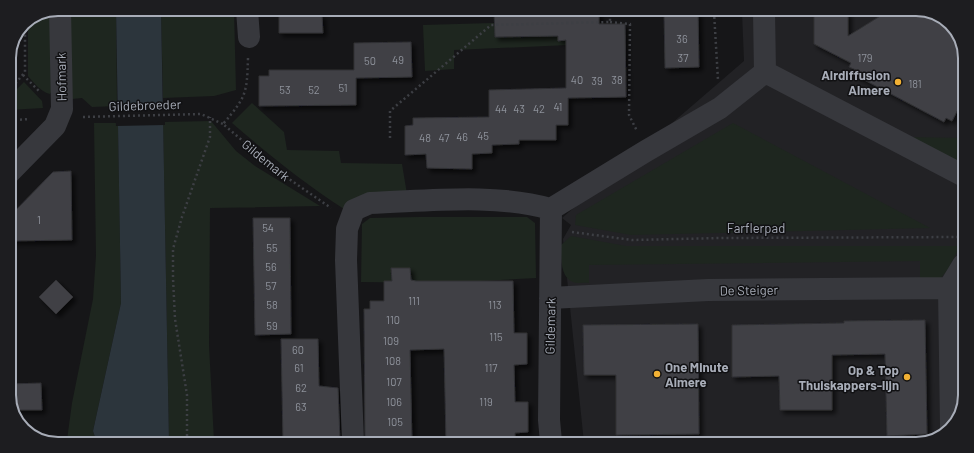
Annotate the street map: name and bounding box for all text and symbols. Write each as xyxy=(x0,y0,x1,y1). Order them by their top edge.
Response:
house number: 36 xyxy=(676,32,688,45)
house number: 37 xyxy=(678,51,688,64)
house number: 179 xyxy=(858,51,873,64)
street label: Hofmark xyxy=(53,52,69,102)
house number: 49 xyxy=(392,53,404,66)
house number: 50 xyxy=(364,54,376,67)
place label: Airdiffusion Almere xyxy=(821,67,890,98)
house number: 40 xyxy=(571,73,583,86)
house number: 38 xyxy=(611,73,623,86)
house number: 39 xyxy=(591,74,603,87)
marker: Airdiffusion Almere xyxy=(893,77,903,87)
house number: 181 xyxy=(908,77,922,90)
house number: 51 xyxy=(338,81,348,94)
house number: 53 xyxy=(279,83,291,96)
house number: 52 xyxy=(308,83,320,96)
street label: Gildebroeder xyxy=(108,96,182,114)
house number: 41 xyxy=(554,100,562,113)
house number: 44 xyxy=(495,102,507,115)
house number: 43 xyxy=(513,102,525,115)
house number: 42 xyxy=(533,102,545,115)
house number: 45 xyxy=(477,129,489,142)
house number: 46 xyxy=(456,130,468,143)
house number: 48 xyxy=(419,131,431,144)
house number: 47 xyxy=(439,131,449,144)
street label: Gildemark xyxy=(239,136,294,184)
house number: 1 xyxy=(37,213,41,226)
street label: Farflerpad xyxy=(727,220,785,236)
house number: 54 xyxy=(262,221,274,234)
house number: 55 xyxy=(266,241,278,254)
house number: 56 xyxy=(265,260,277,273)
house number: 57 xyxy=(266,279,276,292)
street label: De Steiger xyxy=(720,281,779,299)
house number: 111 xyxy=(408,294,420,307)
street label: Gildemark xyxy=(542,297,559,355)
house number: 58 xyxy=(266,298,278,311)
house number: 113 xyxy=(488,298,502,311)
house number: 110 xyxy=(386,313,400,326)
house number: 59 xyxy=(266,319,278,332)
house number: 115 xyxy=(489,330,503,343)
house number: 109 xyxy=(383,334,399,347)
house number: 60 xyxy=(292,343,304,356)
house number: 108 xyxy=(385,354,401,367)
place label: One Minute Almere xyxy=(665,359,729,390)
house number: 61 xyxy=(294,361,304,374)
house number: 117 xyxy=(485,361,497,374)
place label: Op & Top Thuiskappers-lijn xyxy=(798,362,899,393)
marker: One Minute Almere xyxy=(652,369,662,379)
marker: Op & Top Thuiskappers-lijn xyxy=(902,372,912,382)
house number: 107 xyxy=(386,375,402,388)
house number: 62 xyxy=(295,381,307,394)
house number: 106 xyxy=(386,395,402,408)
house number: 119 xyxy=(479,395,493,408)
house number: 63 xyxy=(295,400,307,413)
house number: 105 xyxy=(387,415,403,428)

